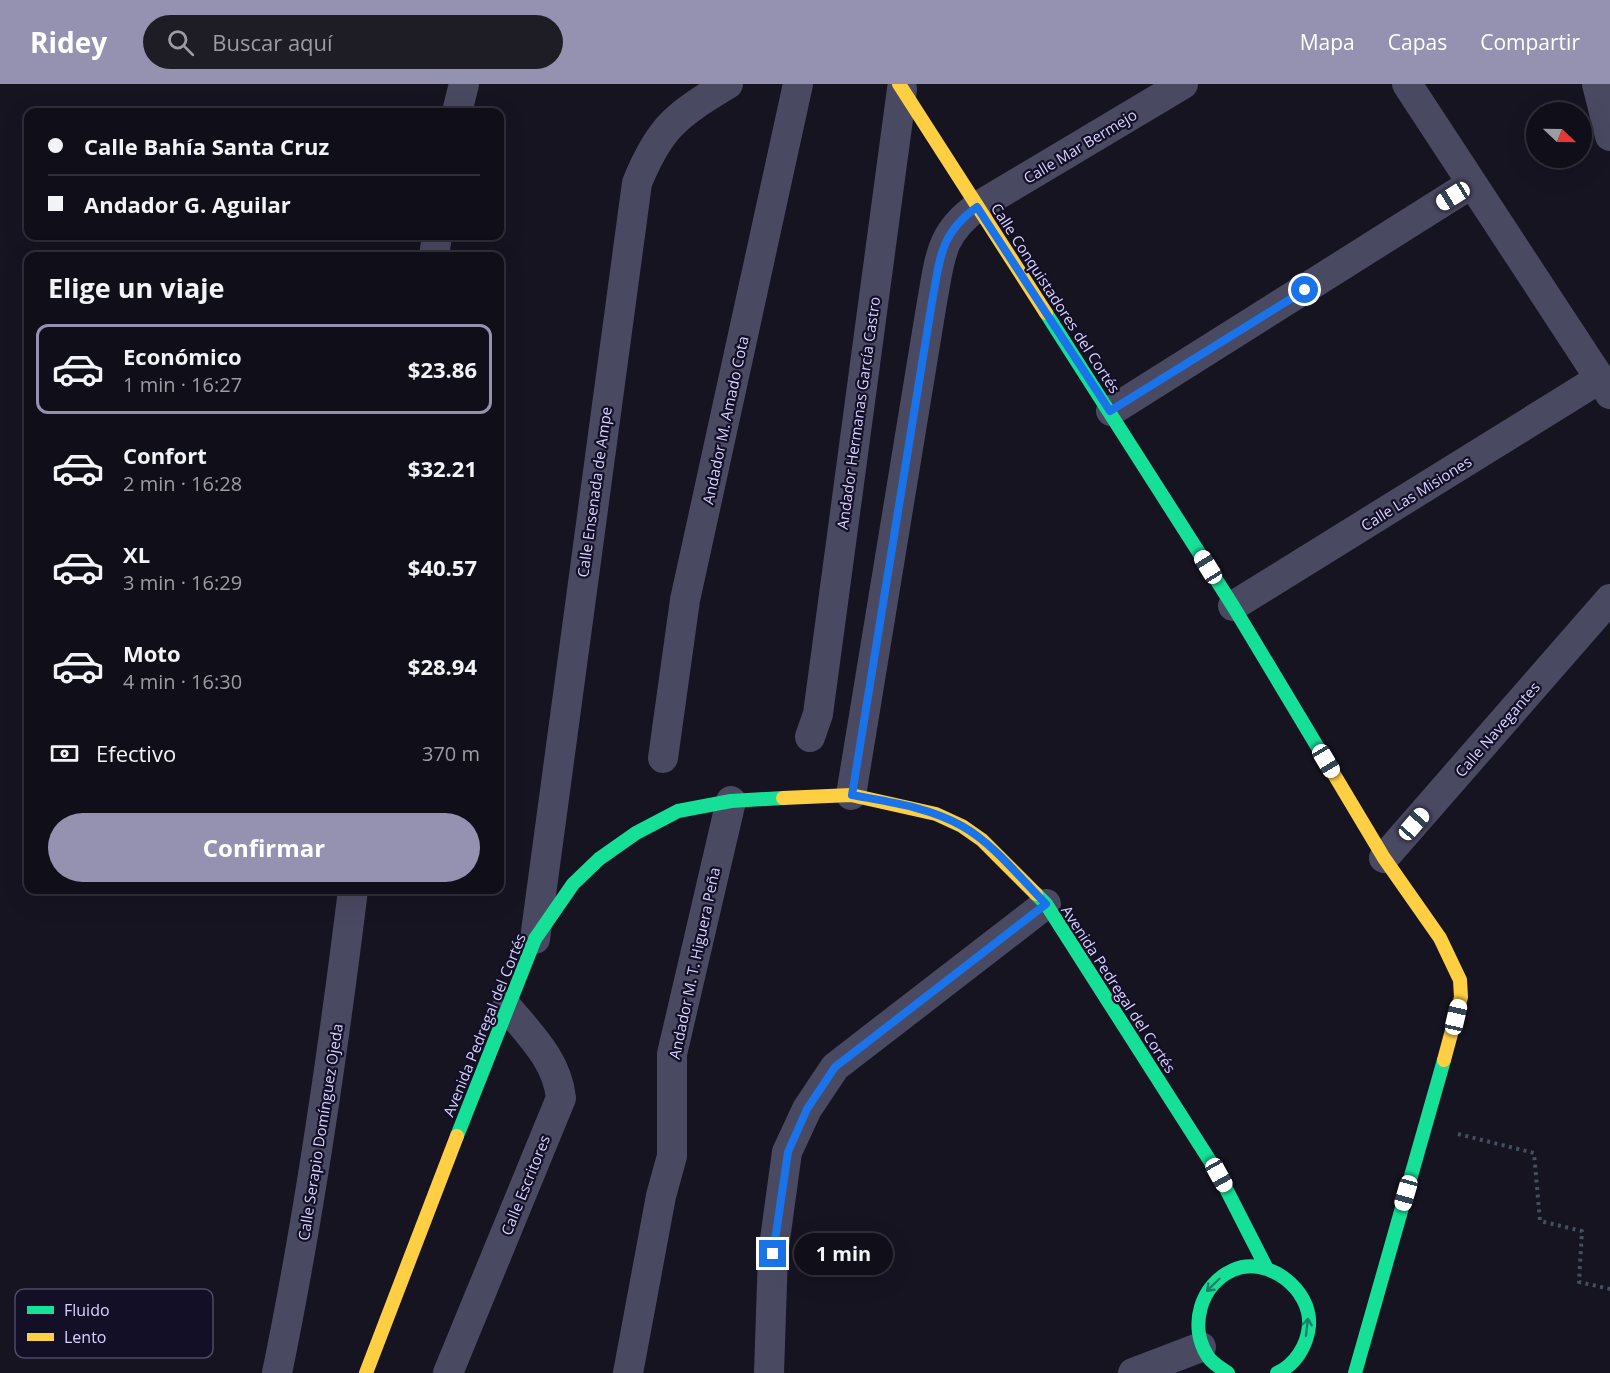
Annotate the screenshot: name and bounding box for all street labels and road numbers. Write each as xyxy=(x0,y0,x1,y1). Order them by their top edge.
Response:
street label: Calle Mar Bermejo xyxy=(1020,104,1140,188)
street label: Calle Conquistadores del Cortés xyxy=(987,199,1125,397)
street label: Andador Hermanas García Castro xyxy=(832,295,884,531)
street label: Andador M. Amado Cota xyxy=(697,334,753,506)
street label: Calle Ensenada de Ampe xyxy=(572,405,616,579)
street label: Calle Las Misiones xyxy=(1357,451,1475,535)
street label: Calle Navegantes xyxy=(1450,677,1544,781)
street label: Andador M. T. Higuera Peña xyxy=(664,865,724,1061)
street label: Avenida Pedregal del Cortés xyxy=(1057,901,1181,1077)
street label: Avenida Pedregal del Cortés xyxy=(438,930,530,1120)
street label: Calle Serapio Domínguez Ojeda xyxy=(293,1022,347,1242)
street label: Calle Escritores xyxy=(496,1132,554,1238)

